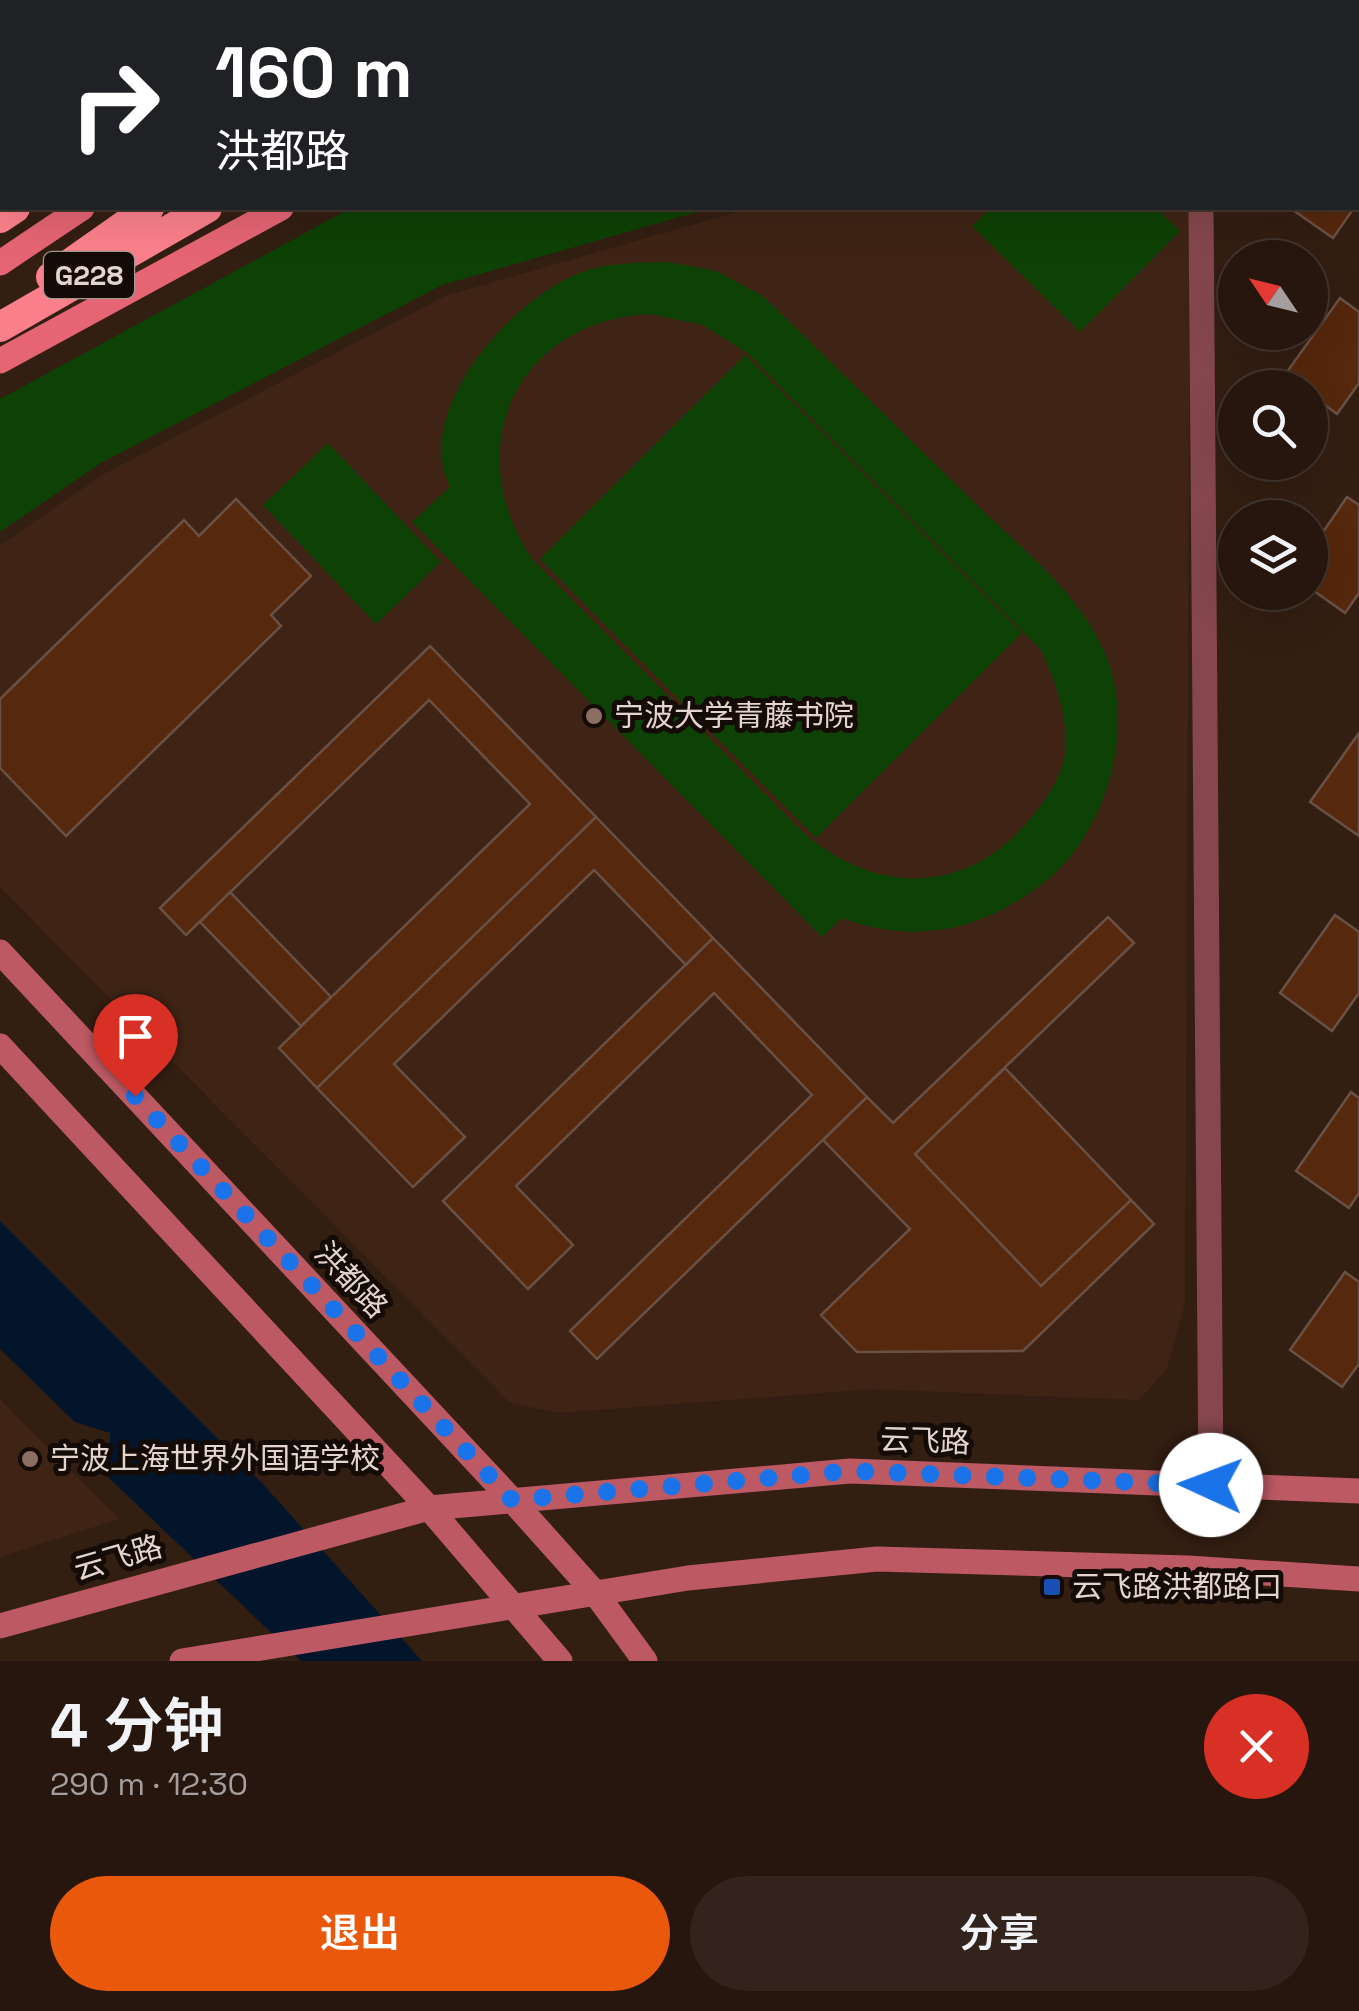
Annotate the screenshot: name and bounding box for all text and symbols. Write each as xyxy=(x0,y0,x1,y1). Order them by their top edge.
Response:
text: 160 m xyxy=(215,28,413,117)
icon: right xyxy=(50,40,180,170)
text: 洪都路 xyxy=(215,123,350,180)
north arrow xyxy=(1218,240,1328,350)
map controls xyxy=(1218,240,1328,610)
road number: G228 xyxy=(44,252,134,298)
button: search xyxy=(1218,370,1328,480)
button: layers xyxy=(1218,500,1328,610)
place label: 宁波大学青藤书院 xyxy=(614,696,854,735)
marker: 宁波大学青藤书院 xyxy=(583,705,605,727)
pin xyxy=(93,994,178,1097)
icon: arrive xyxy=(108,1009,163,1064)
street label: 洪都路 xyxy=(306,1233,396,1326)
street label: 云飞路 xyxy=(879,1419,971,1462)
position arrow xyxy=(1159,1433,1263,1537)
place label: 宁波上海世界外国语学校 xyxy=(50,1439,380,1478)
marker: 宁波上海世界外国语学校 xyxy=(19,1448,41,1470)
street label: 云飞路 xyxy=(69,1526,166,1589)
place label: 云飞路洪都路口 xyxy=(1072,1567,1282,1606)
marker: 云飞路洪都路口 xyxy=(1041,1576,1063,1598)
text: 4 分钟 xyxy=(50,1688,223,1765)
button: close xyxy=(1204,1694,1309,1799)
text: 290 m · 12:30 xyxy=(50,1764,248,1804)
button: 退出 xyxy=(50,1876,670,1991)
button: 分享 xyxy=(690,1876,1309,1991)

